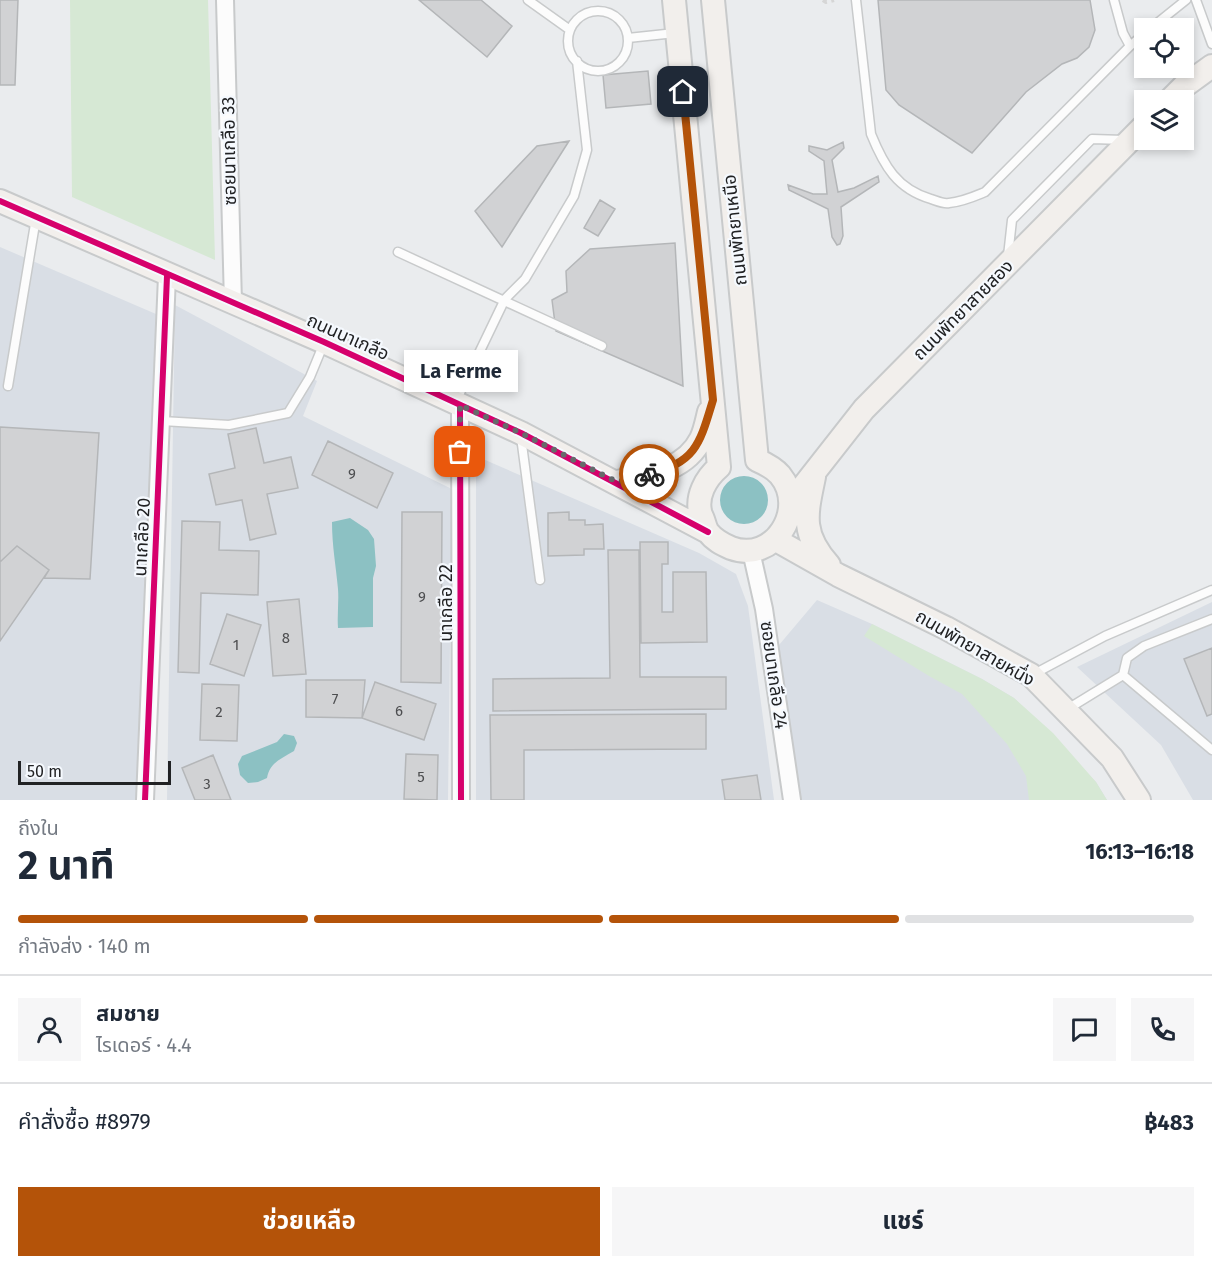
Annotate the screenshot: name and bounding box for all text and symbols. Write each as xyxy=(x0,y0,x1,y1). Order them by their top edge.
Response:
map controls xyxy=(1134,18,1194,150)
button: locate xyxy=(1134,18,1194,78)
pin xyxy=(657,66,708,117)
icon: home xyxy=(666,75,699,108)
button: layers xyxy=(1134,90,1194,150)
street label: ซอยนาเกลือ 33 xyxy=(217,96,241,206)
street label: ถนนพัทยาเหนือ xyxy=(718,173,752,287)
street label: ถนนพัทยาสายสอง xyxy=(908,255,1018,365)
street label: ถนนนาเกลือ xyxy=(303,309,393,365)
callout: La Ferme xyxy=(403,350,517,392)
text: La Ferme xyxy=(420,359,502,383)
pin xyxy=(434,426,485,477)
icon: bag xyxy=(443,435,476,468)
courier xyxy=(619,444,679,504)
icon: bike xyxy=(633,458,666,491)
house number: 9 xyxy=(348,465,356,483)
street label: นาเกลือ 20 xyxy=(129,497,155,577)
street label: นาเกลือ 22 xyxy=(435,564,457,642)
house number: 9 xyxy=(418,588,426,606)
street label: ถนนพัทยาสายหนึ่ง xyxy=(912,603,1039,691)
street label: ซอยนาเกลือ 24 xyxy=(756,620,793,731)
house number: 8 xyxy=(282,629,290,647)
house number: 1 xyxy=(233,636,239,654)
house number: 7 xyxy=(332,690,339,708)
house number: 6 xyxy=(395,702,403,720)
house number: 2 xyxy=(215,703,223,721)
scale bar xyxy=(18,758,171,786)
text: 50 m xyxy=(27,762,62,781)
house number: 5 xyxy=(417,768,425,786)
house number: 3 xyxy=(203,775,211,793)
text: ถึงใน xyxy=(18,816,59,840)
text: 16:13–16:18 xyxy=(1085,838,1194,865)
text: 2 นาที xyxy=(18,843,115,889)
text: กำลังส่ง · 140 m xyxy=(18,934,151,958)
button: person xyxy=(18,998,81,1061)
button: chat xyxy=(1053,998,1116,1061)
button: phone xyxy=(1131,998,1194,1061)
text: สมชาย xyxy=(96,1000,160,1027)
text: ไรเดอร์ · 4.4 xyxy=(96,1033,192,1057)
text: คำสั่งซื้อ #8979 xyxy=(18,1108,151,1135)
text: ฿483 xyxy=(1144,1109,1194,1136)
button: ช่วยเหลือ xyxy=(18,1187,600,1256)
button: แชร์ xyxy=(612,1187,1194,1256)

